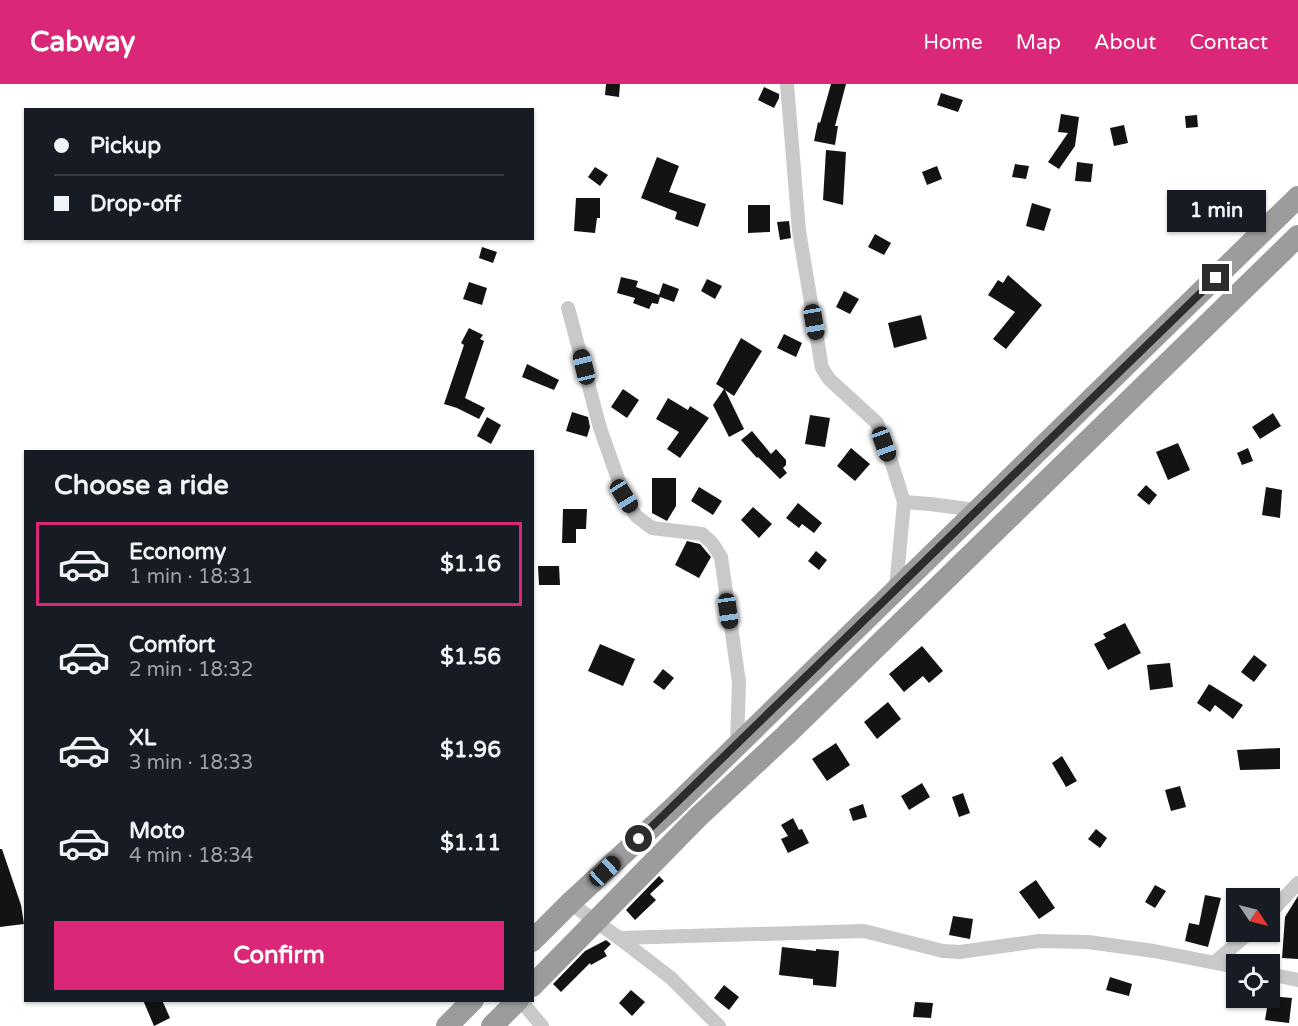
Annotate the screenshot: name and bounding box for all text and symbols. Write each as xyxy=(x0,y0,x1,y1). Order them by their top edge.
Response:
text: Cabway xyxy=(30,25,135,59)
text: Home xyxy=(923,30,983,55)
text: Map xyxy=(1016,30,1061,55)
text: About xyxy=(1094,30,1156,55)
text: Contact xyxy=(1189,30,1268,55)
text: Pickup xyxy=(90,133,161,159)
text: Drop-off xyxy=(90,191,181,217)
callout: 1 min xyxy=(1166,191,1266,233)
text: 1 min xyxy=(1190,199,1243,223)
route end xyxy=(1202,264,1229,291)
car xyxy=(802,303,826,341)
car xyxy=(571,347,597,387)
car xyxy=(869,424,899,464)
text: Choose a ride xyxy=(54,469,229,502)
car xyxy=(607,476,641,516)
icon: car xyxy=(57,537,111,591)
text: Economy xyxy=(129,539,226,565)
text: $1.16 xyxy=(440,551,501,577)
text: 1 min · 18:31 xyxy=(129,565,253,589)
car xyxy=(717,592,739,630)
icon: car xyxy=(57,630,111,684)
text: Comfort xyxy=(129,632,215,658)
text: $1.56 xyxy=(440,644,501,670)
text: 2 min · 18:32 xyxy=(129,658,253,682)
icon: car xyxy=(57,723,111,777)
text: XL xyxy=(129,725,156,751)
text: $1.96 xyxy=(440,737,501,763)
text: 3 min · 18:33 xyxy=(129,751,253,775)
icon: car xyxy=(57,816,111,870)
text: Moto xyxy=(129,818,185,844)
route start xyxy=(625,825,652,852)
text: $1.11 xyxy=(440,830,501,856)
text: 4 min · 18:34 xyxy=(129,844,253,868)
car xyxy=(586,852,624,890)
north arrow xyxy=(1226,888,1280,942)
map controls xyxy=(1226,888,1280,1008)
button: Confirm xyxy=(54,921,504,990)
button: locate xyxy=(1226,954,1280,1008)

